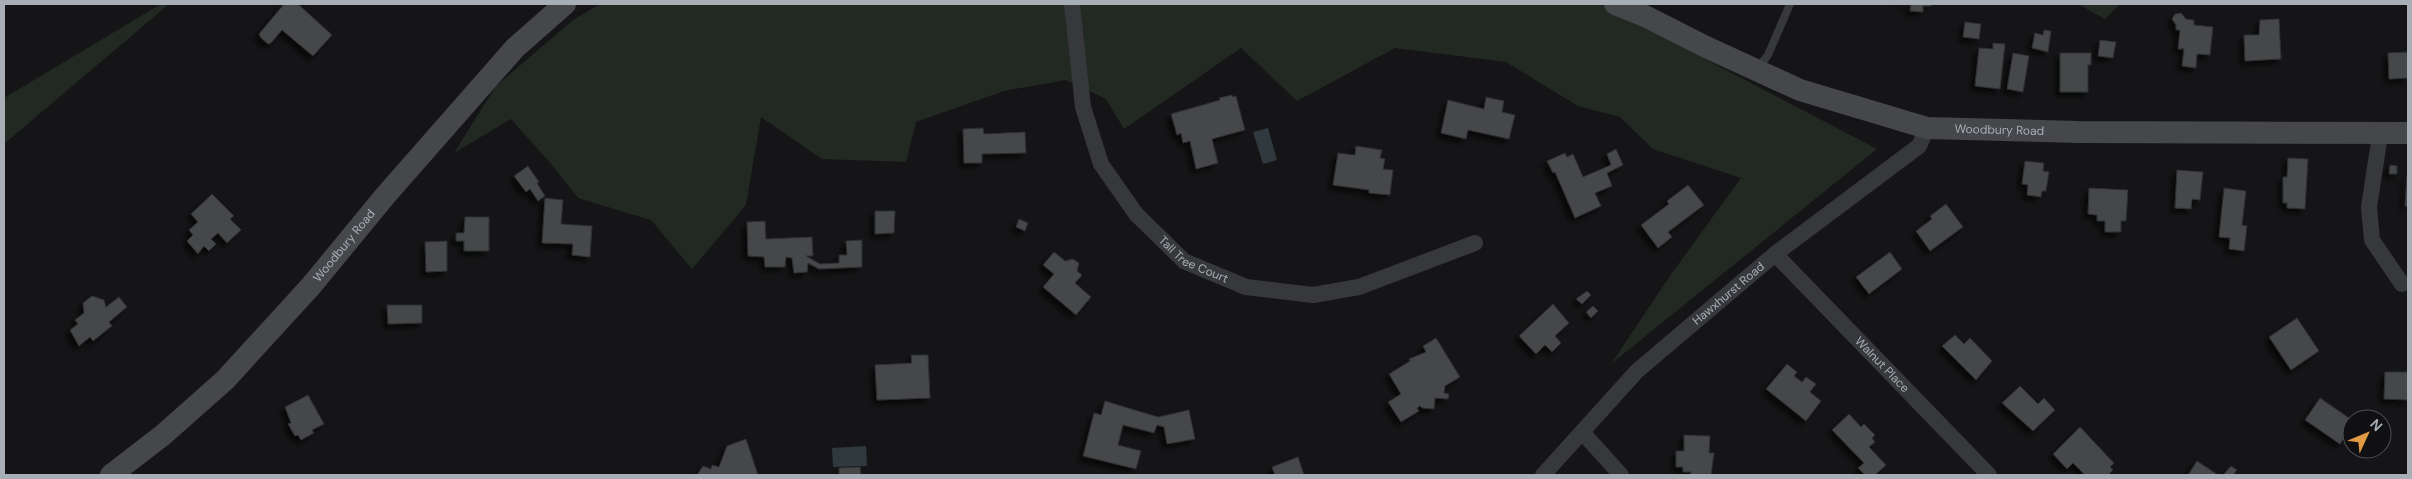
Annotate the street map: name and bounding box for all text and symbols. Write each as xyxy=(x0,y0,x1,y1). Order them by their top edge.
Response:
street label: Woodbury Road xyxy=(1954,121,2044,139)
street label: Woodbury Road xyxy=(309,206,379,285)
street label: Tall Tree Court xyxy=(1155,233,1231,287)
street label: Hawxhurst Road xyxy=(1689,258,1768,329)
street label: Walnut Place xyxy=(1851,333,1913,396)
north arrow xyxy=(2342,409,2392,459)
text: N xyxy=(2366,415,2386,435)

